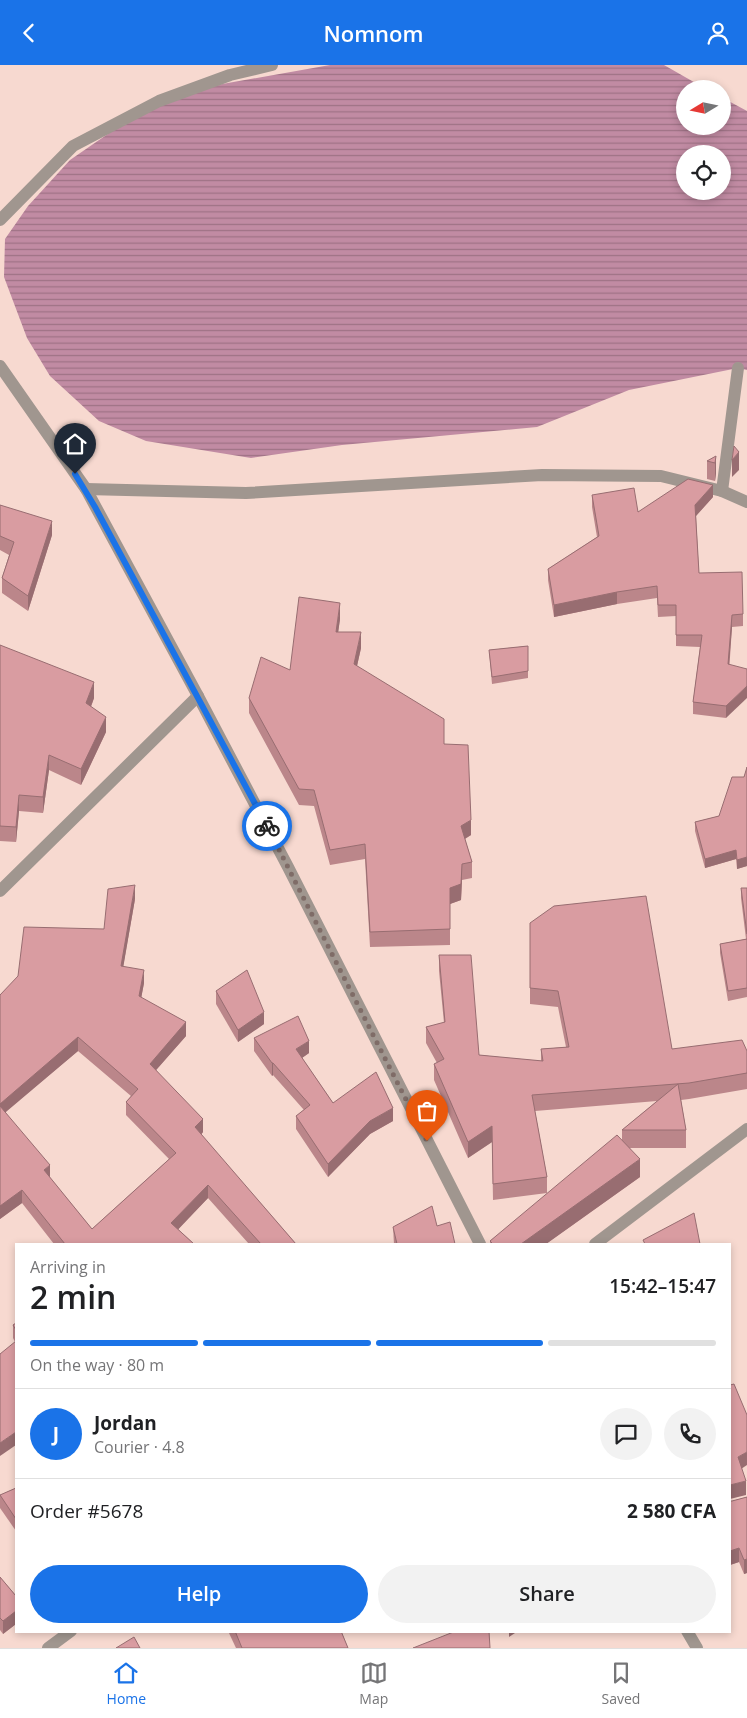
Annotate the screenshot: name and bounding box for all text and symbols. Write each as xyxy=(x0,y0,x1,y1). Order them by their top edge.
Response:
text: Nomnom xyxy=(323,18,424,48)
icon: back xyxy=(15,19,43,47)
icon: person xyxy=(704,19,732,47)
north arrow xyxy=(676,80,731,135)
map controls xyxy=(676,80,731,200)
button: locate xyxy=(676,145,731,200)
pin xyxy=(54,423,96,474)
icon: home xyxy=(61,430,89,458)
courier xyxy=(242,801,292,851)
icon: bike xyxy=(253,812,281,840)
pin xyxy=(406,1090,448,1141)
icon: bag xyxy=(413,1097,441,1125)
text: Arriving in xyxy=(30,1256,106,1278)
text: 15:42–15:47 xyxy=(609,1273,716,1299)
text: 2 min xyxy=(30,1275,116,1318)
text: On the way · 80 m xyxy=(30,1354,164,1376)
button: chat xyxy=(600,1408,652,1460)
button: phone xyxy=(664,1408,716,1460)
text: Jordan xyxy=(94,1410,157,1436)
text: J xyxy=(53,1421,59,1447)
text: Courier · 4.8 xyxy=(94,1436,185,1458)
text: Order #5678 xyxy=(30,1498,143,1524)
text: 2 580 CFA xyxy=(627,1498,716,1524)
button: Help xyxy=(30,1565,368,1623)
button: Share xyxy=(378,1565,716,1623)
tab: Home xyxy=(107,1659,146,1708)
tab: Map xyxy=(359,1659,388,1708)
tab: Saved xyxy=(601,1659,640,1708)

